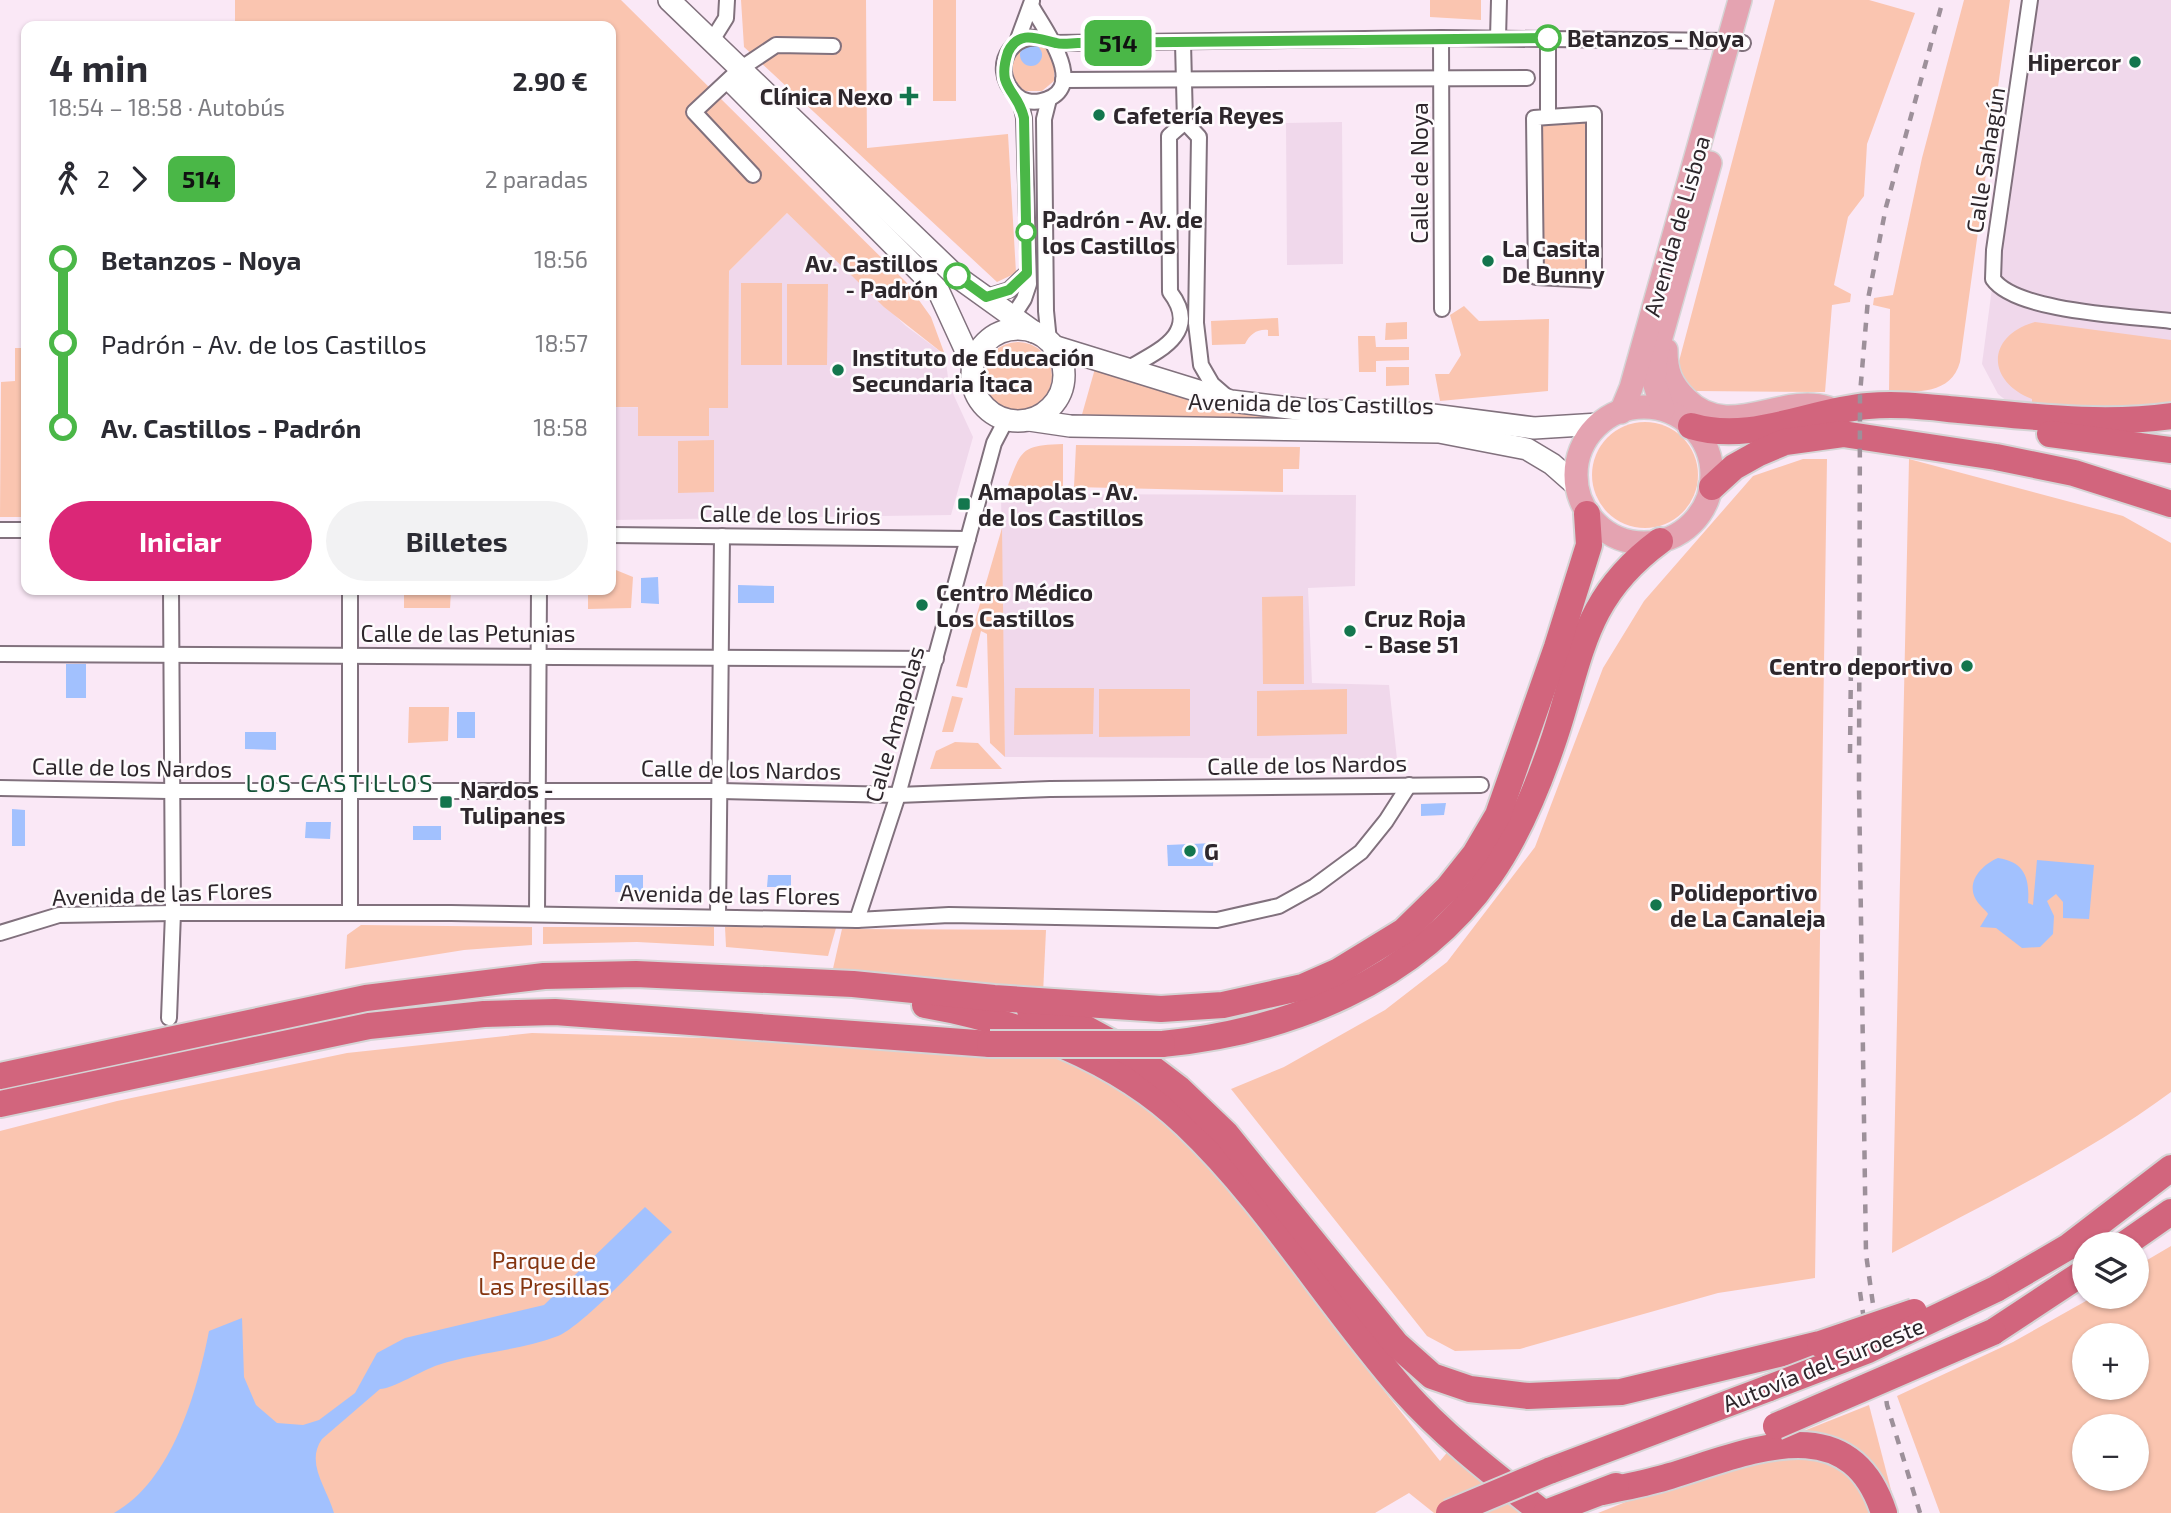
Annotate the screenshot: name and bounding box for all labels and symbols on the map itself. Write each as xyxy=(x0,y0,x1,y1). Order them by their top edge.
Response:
line badge: 514 xyxy=(1078,20,1158,66)
place label: Betanzos - Noya xyxy=(1567,24,1744,52)
marker: Betanzos - Noya xyxy=(1535,25,1561,51)
place label: Hipercor xyxy=(2027,48,2121,76)
marker: Hipercor xyxy=(2127,54,2143,70)
place label: Clínica Nexo xyxy=(760,82,893,110)
street label: Calle Sahagún xyxy=(1960,85,2010,235)
marker: Clínica Nexo xyxy=(899,86,919,106)
place label: Cafetería Reyes xyxy=(1113,101,1284,129)
street label: Calle de Noya xyxy=(1405,102,1433,244)
marker: Cafetería Reyes xyxy=(1091,107,1107,123)
street label: Avenida de Lisboa xyxy=(1637,132,1715,320)
place label: Padrón - Av. de los Castillos xyxy=(1042,205,1203,259)
marker: Padrón - Av. de los Castillos xyxy=(1016,222,1036,242)
place label: La Casita De Bunny xyxy=(1502,234,1605,288)
place label: Av. Castillos - Padrón xyxy=(805,249,938,303)
marker: La Casita De Bunny xyxy=(1480,253,1496,269)
marker: Av. Castillos - Padrón xyxy=(944,263,970,289)
place label: Instituto de Educación Secundaria Ítaca xyxy=(852,343,1094,397)
marker: Instituto de Educación Secundaria Ítaca xyxy=(830,362,846,378)
street label: Avenida de los Castillos xyxy=(1188,387,1434,419)
place label: Amapolas - Av. de los Castillos xyxy=(978,477,1143,531)
marker: Amapolas - Av. de los Castillos xyxy=(956,496,972,512)
street label: Calle de los Lirios xyxy=(699,498,881,530)
place label: Centro Médico Los Castillos xyxy=(936,578,1093,632)
marker: Centro Médico Los Castillos xyxy=(914,597,930,613)
place label: Cruz Roja - Base 51 xyxy=(1364,604,1466,658)
street label: Calle de las Petunias xyxy=(361,619,575,647)
marker: Cruz Roja - Base 51 xyxy=(1342,623,1358,639)
street label: Calle Amapolas xyxy=(858,643,930,805)
place label: Centro deportivo xyxy=(1769,652,1953,680)
marker: Centro deportivo xyxy=(1959,658,1975,674)
street label: Calle de los Nardos xyxy=(1207,748,1407,780)
street label: Calle de los Nardos xyxy=(32,751,232,783)
street label: Calle de los Nardos xyxy=(641,753,841,785)
district label: LOS CASTILLOS xyxy=(246,768,434,797)
place label: Nardos - Tulipanes xyxy=(460,775,565,829)
marker: Nardos - Tulipanes xyxy=(438,794,454,810)
place label: G xyxy=(1204,837,1219,865)
marker: G xyxy=(1182,843,1198,859)
street label: Avenida de las Flores xyxy=(51,875,273,911)
street label: Avenida de las Flores xyxy=(620,878,840,910)
place label: Polideportivo de La Canaleja xyxy=(1670,878,1826,932)
marker: Polideportivo de La Canaleja xyxy=(1648,897,1664,913)
park label: Parque de Las Presillas xyxy=(478,1246,610,1300)
street label: Autovía del Suroeste xyxy=(1718,1311,1928,1417)

